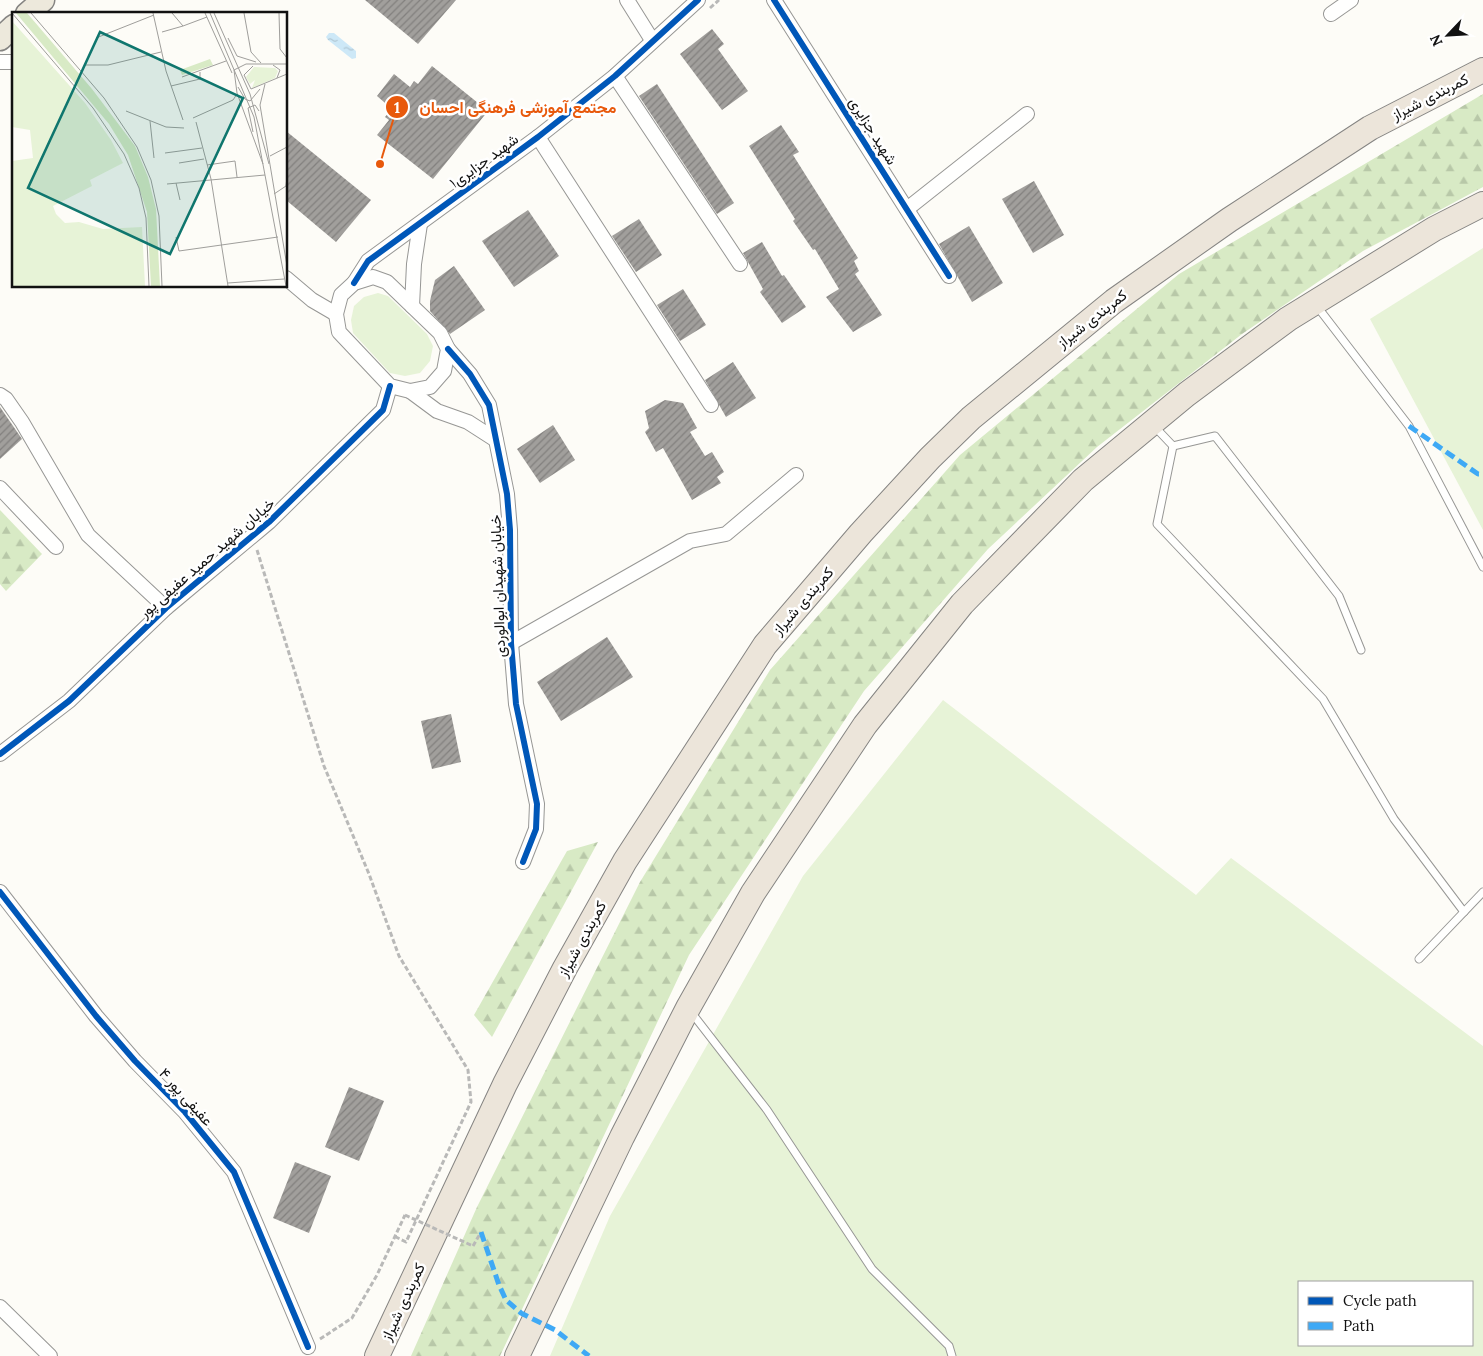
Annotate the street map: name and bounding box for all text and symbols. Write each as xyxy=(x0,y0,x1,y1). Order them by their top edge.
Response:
north arrow xyxy=(1423,10,1473,60)
inset map xyxy=(12,12,288,288)
text: N xyxy=(1426,32,1447,49)
street label: کمربندی شیراز xyxy=(1387,69,1472,125)
callout: مجتمع آموزشی فرهنگی احسان xyxy=(384,92,626,123)
street label: شهید جزایری xyxy=(844,93,902,169)
text: مجتمع آموزشی فرهنگی احسان xyxy=(420,97,617,119)
text: 1 xyxy=(394,98,400,117)
street label: شهید جزایری۱ xyxy=(445,129,523,193)
street label: کمربندی شیراز xyxy=(1052,285,1131,353)
street label: خیابان شهید حمید عفیفی پور xyxy=(134,493,279,623)
street label: خیابان شهیدان ابوالوردی xyxy=(486,514,510,658)
street label: کمربندی شیراز xyxy=(767,563,838,640)
street label: کمربندی شیراز xyxy=(552,897,611,981)
street label: عفیفی پور ۴ xyxy=(155,1064,218,1130)
street label: کمربندی شیراز xyxy=(376,1259,430,1345)
legend xyxy=(1298,1281,1473,1346)
text: Cycle path xyxy=(1343,1291,1417,1310)
text: Path xyxy=(1343,1316,1374,1335)

